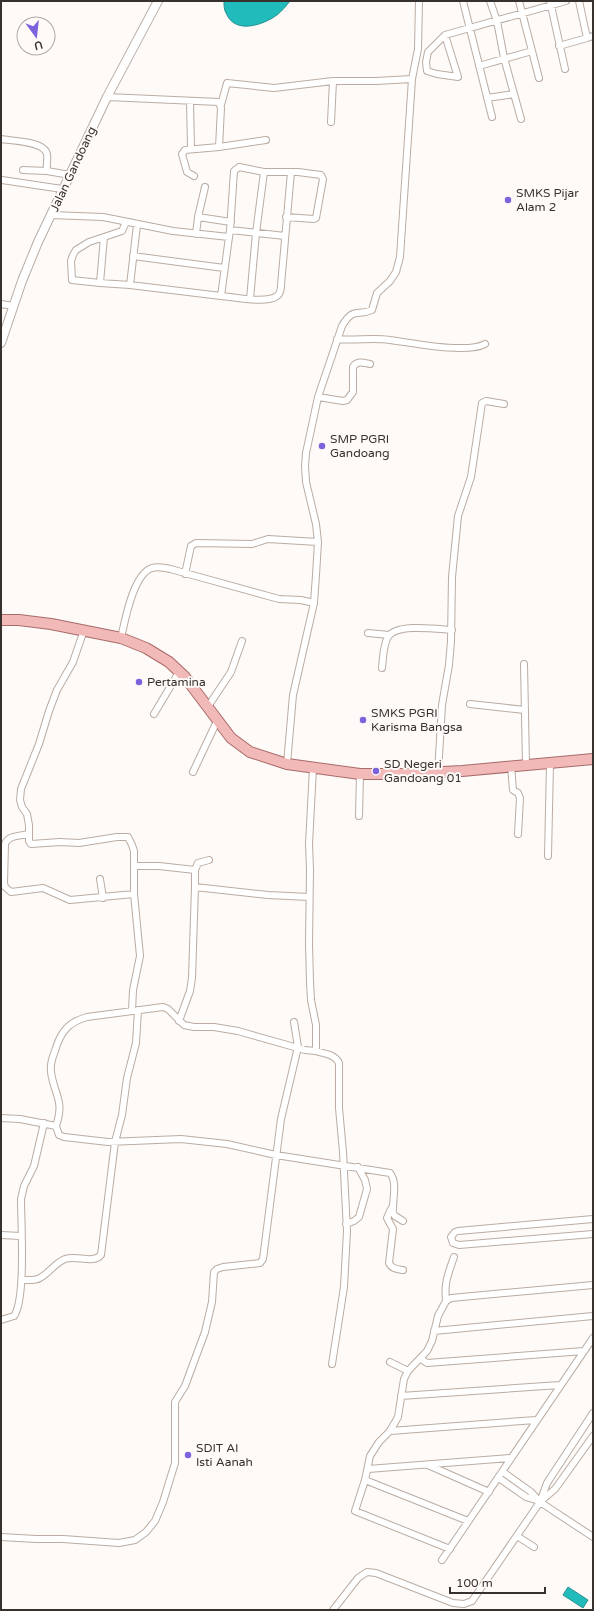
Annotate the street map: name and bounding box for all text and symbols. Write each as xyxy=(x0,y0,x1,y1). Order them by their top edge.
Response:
north arrow xyxy=(16,16,56,56)
text: U xyxy=(33,38,44,53)
street label: Jalan Gandoang xyxy=(47,124,99,214)
place label: SMKS Pijar Alam 2 xyxy=(516,186,579,214)
marker: SMKS Pijar Alam 2 xyxy=(503,195,513,205)
place label: SMP PGRI Gandoang xyxy=(330,432,390,460)
marker: SMP PGRI Gandoang xyxy=(317,441,327,451)
place label: Pertamina xyxy=(147,675,206,689)
marker: Pertamina xyxy=(134,677,144,687)
place label: SMKS PGRI Karisma Bangsa xyxy=(371,706,462,734)
marker: SMKS PGRI Karisma Bangsa xyxy=(358,715,368,725)
place label: SD Negeri Gandoang 01 xyxy=(384,757,462,785)
marker: SD Negeri Gandoang 01 xyxy=(371,766,381,776)
place label: SDIT Al Isti Aanah xyxy=(196,1441,253,1469)
marker: SDIT Al Isti Aanah xyxy=(183,1450,193,1460)
scale bar xyxy=(450,1569,545,1595)
text: 100 m xyxy=(456,1576,493,1590)

